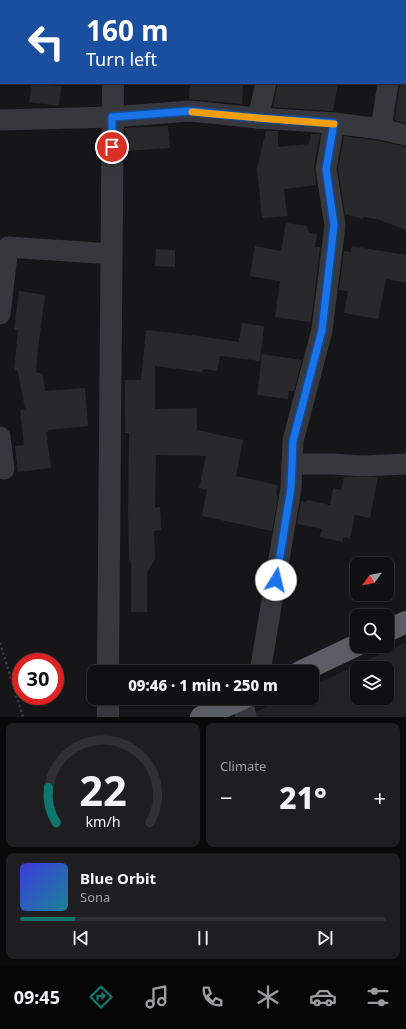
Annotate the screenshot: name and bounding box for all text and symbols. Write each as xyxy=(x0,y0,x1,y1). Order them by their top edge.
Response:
text: 160 m xyxy=(86,11,169,49)
icon: left xyxy=(20,16,72,68)
text: Turn left xyxy=(86,47,157,71)
pin xyxy=(95,130,129,164)
icon: arrive xyxy=(101,136,123,158)
north arrow xyxy=(350,557,394,601)
map controls xyxy=(350,557,394,705)
position arrow xyxy=(255,559,297,601)
button: search xyxy=(350,609,394,653)
speed limit sign: 30 xyxy=(12,653,64,705)
button: layers xyxy=(350,661,394,705)
text: 09:46 · 1 min · 250 m xyxy=(128,675,278,695)
text: Climate xyxy=(220,757,266,775)
text: 22 xyxy=(79,762,127,818)
text: 21° xyxy=(279,777,327,818)
text: − xyxy=(220,782,233,812)
text: + xyxy=(373,782,386,812)
text: km/h xyxy=(85,812,121,831)
text: Blue Orbit xyxy=(80,868,156,888)
text: Sona xyxy=(80,888,110,906)
icon: previous xyxy=(70,927,92,949)
icon: pause xyxy=(192,927,214,949)
icon: next xyxy=(314,927,336,949)
icon: directions xyxy=(87,983,115,1011)
icon: music xyxy=(143,983,171,1011)
icon: phone xyxy=(198,983,226,1011)
icon: climate xyxy=(254,983,282,1011)
icon: car xyxy=(309,983,337,1011)
icon: filters xyxy=(364,983,392,1011)
text: 09:45 xyxy=(14,985,60,1009)

